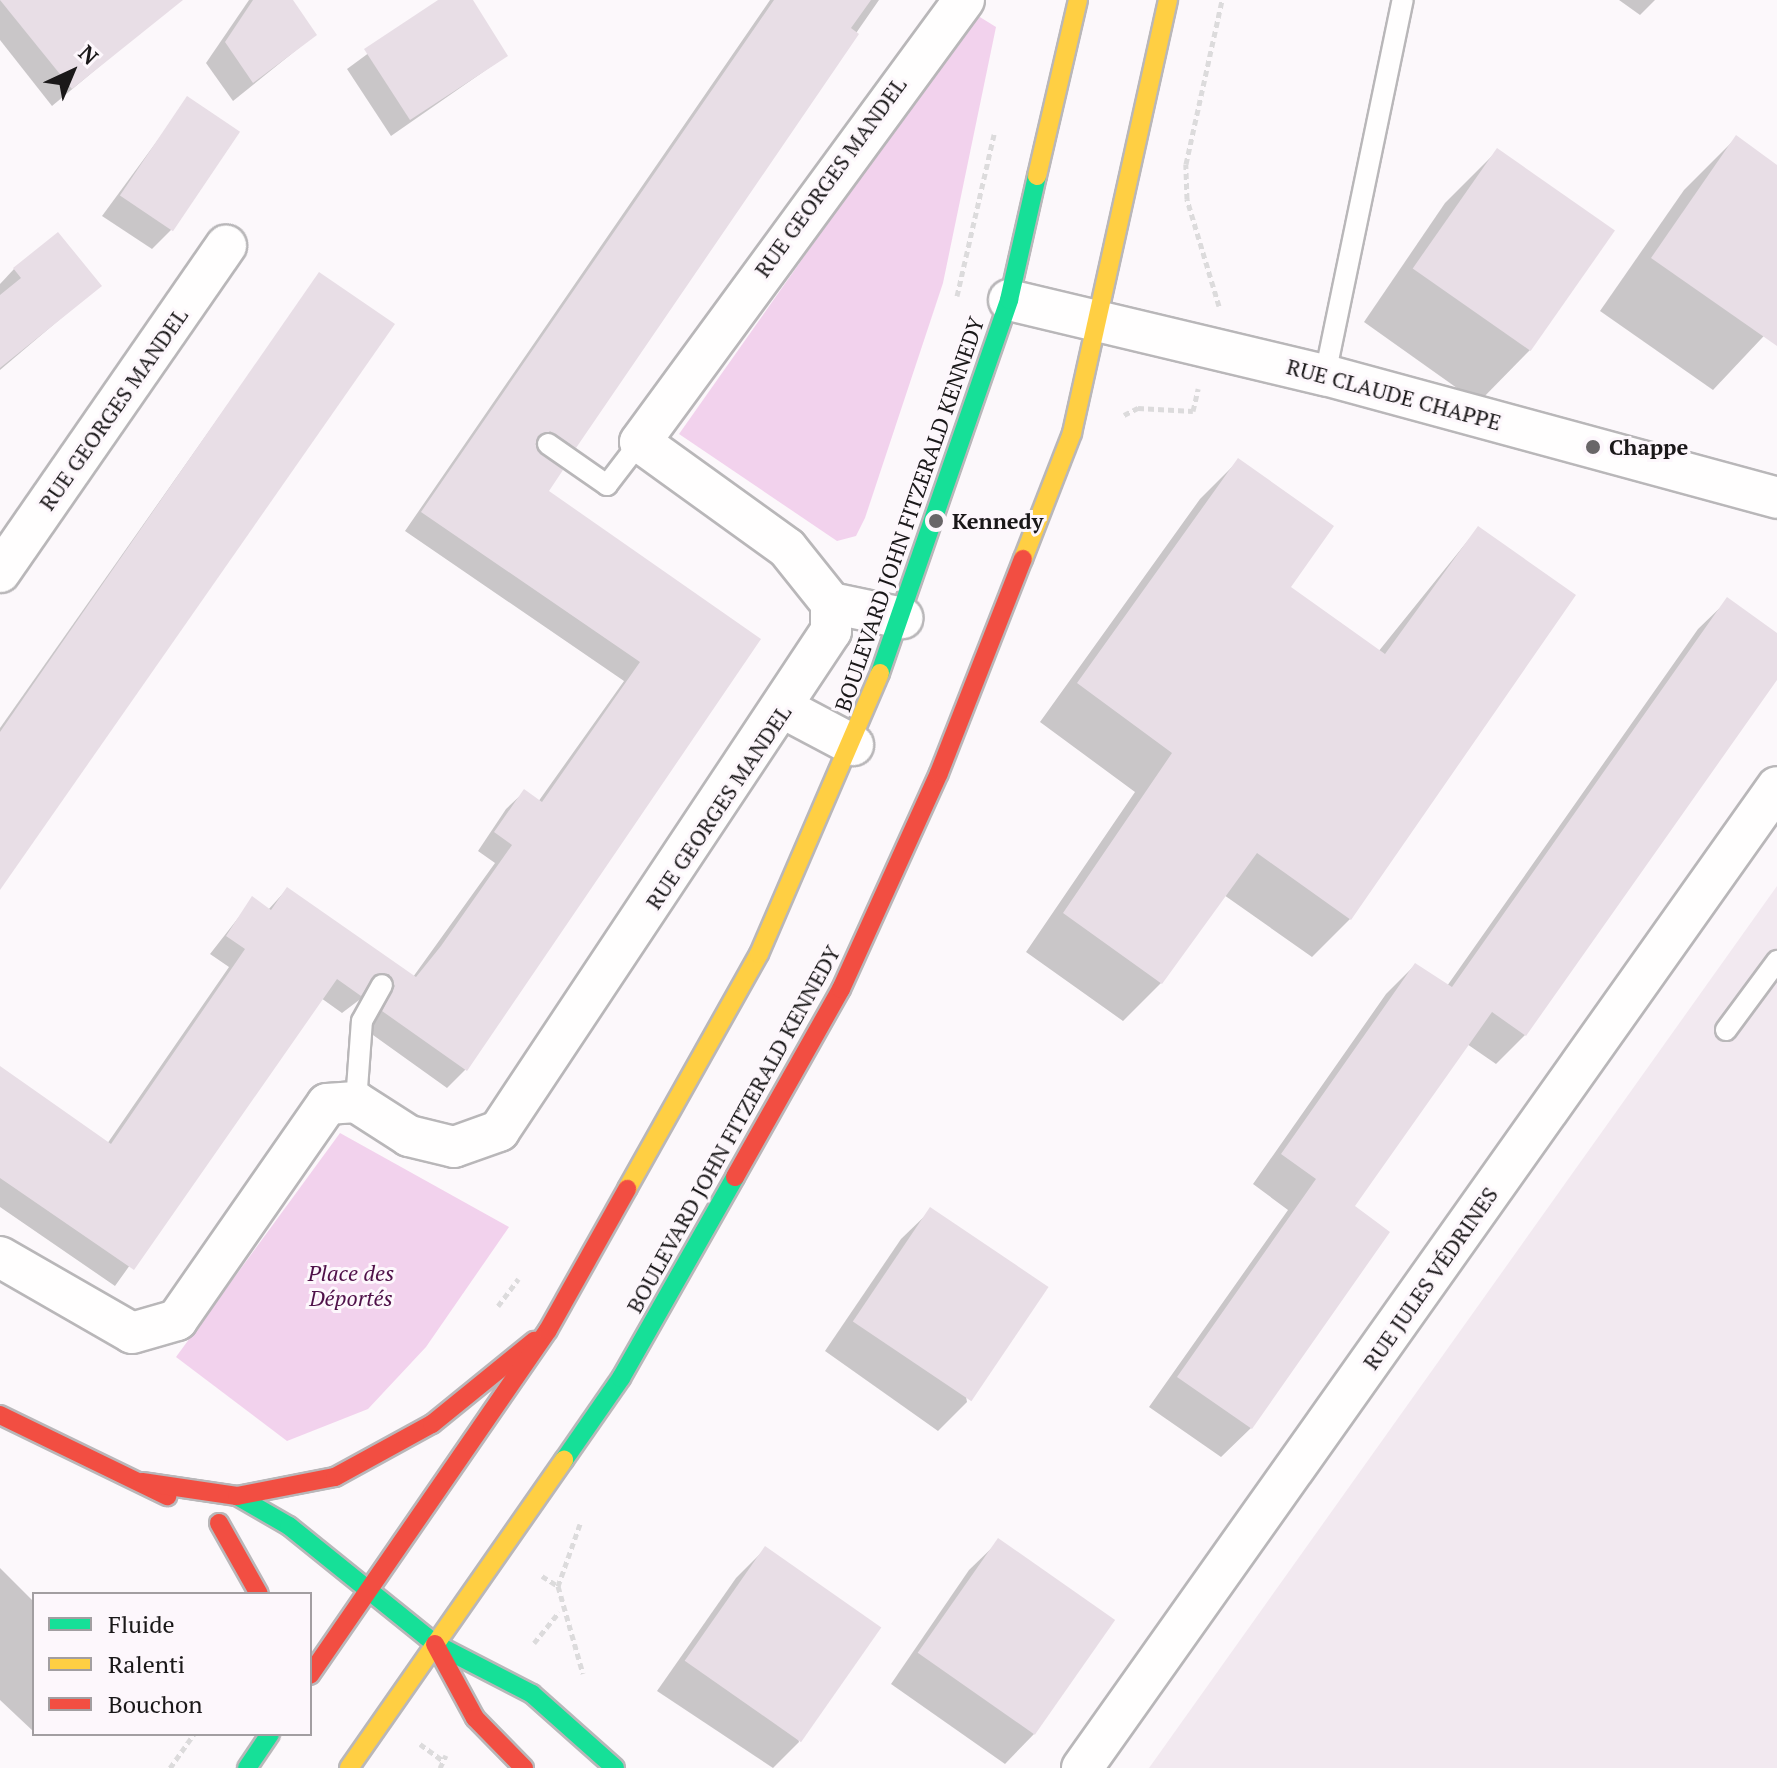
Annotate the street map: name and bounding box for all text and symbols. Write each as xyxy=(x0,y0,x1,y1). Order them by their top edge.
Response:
north arrow xyxy=(32,32,112,112)
text: N xyxy=(73,38,105,71)
street label: RUE GEORGES MANDEL xyxy=(749,72,911,282)
street label: RUE GEORGES MANDEL xyxy=(33,303,193,515)
street label: BOULEVARD JOHN FITZERALD KENNEDY xyxy=(829,313,989,715)
street label: RUE CLAUDE CHAPPE xyxy=(1284,353,1504,435)
place label: Chappe xyxy=(1609,434,1688,460)
marker: Chappe xyxy=(1584,438,1602,456)
place label: Kennedy xyxy=(952,508,1043,534)
marker: Kennedy xyxy=(927,512,945,530)
street label: RUE GEORGES MANDEL xyxy=(640,700,796,914)
street label: BOULEVARD JOHN FITZERALD KENNEDY xyxy=(621,941,845,1317)
street label: RUE JULES VÉDRINES xyxy=(1357,1181,1503,1375)
park label: Place des Déportés xyxy=(308,1259,394,1310)
legend xyxy=(32,1592,312,1736)
text: Fluide xyxy=(108,1608,175,1640)
text: Ralenti xyxy=(108,1648,185,1680)
text: Bouchon xyxy=(108,1688,203,1720)

